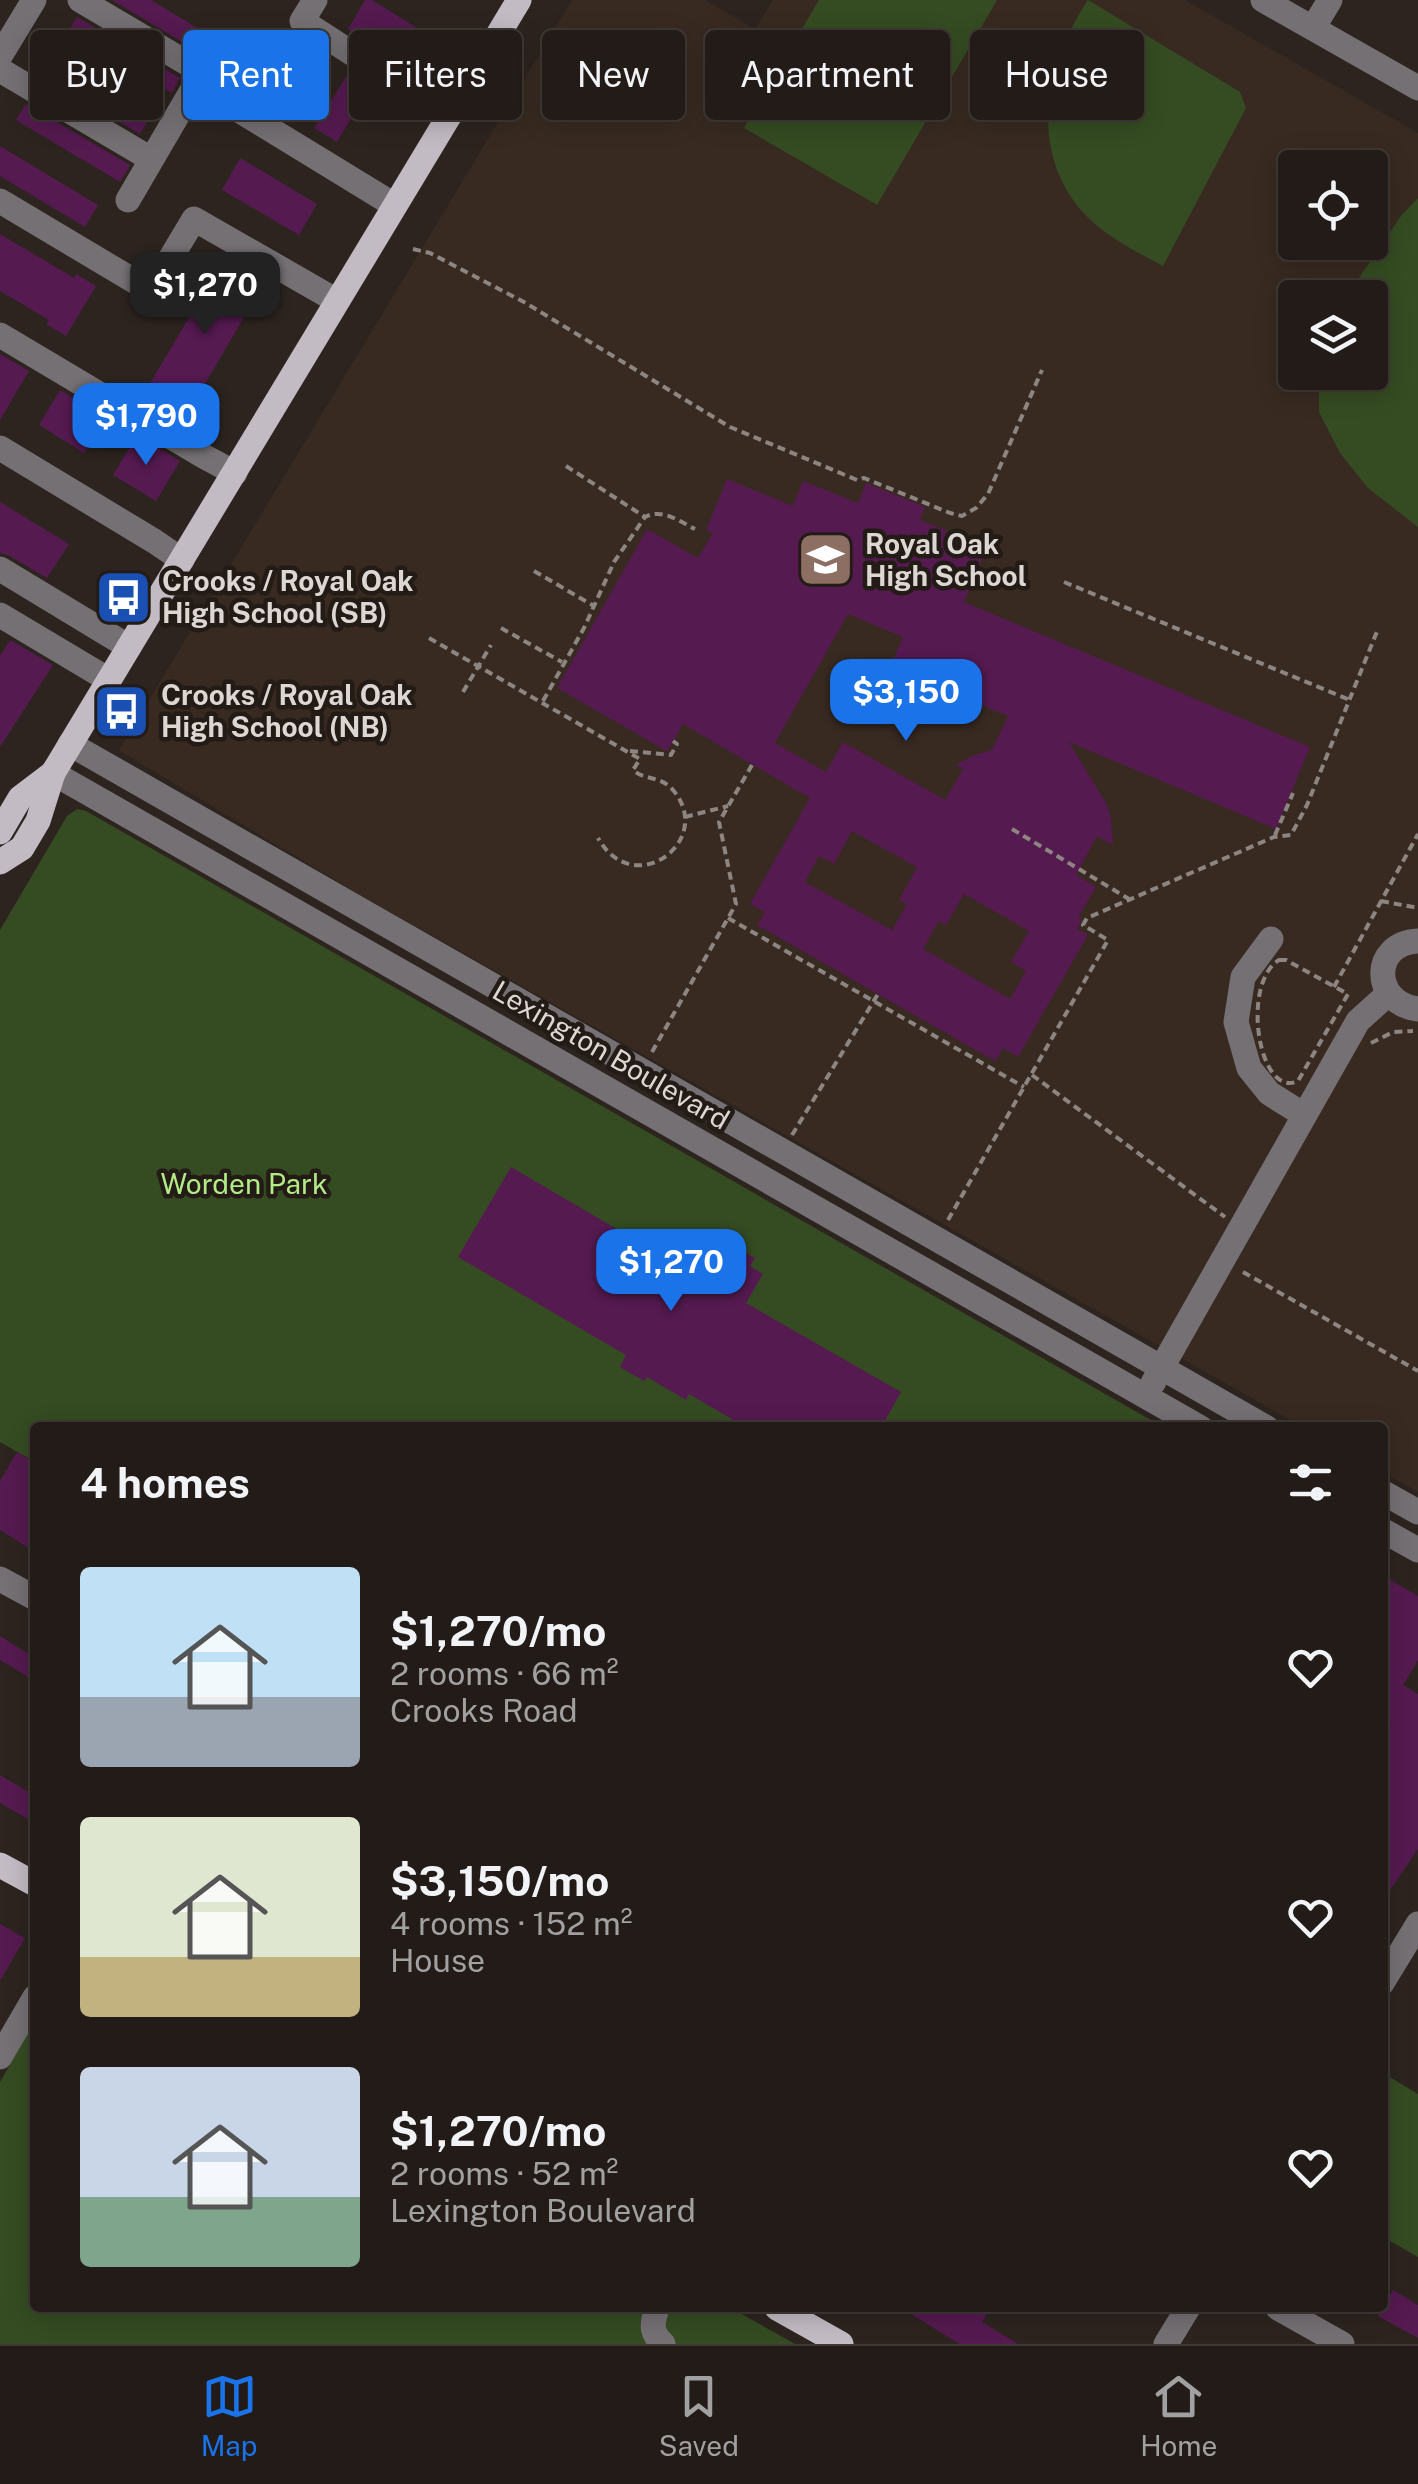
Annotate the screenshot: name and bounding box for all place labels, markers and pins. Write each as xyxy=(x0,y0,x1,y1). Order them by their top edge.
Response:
pin: $1,270 xyxy=(124,252,286,337)
pin: $1,790 xyxy=(65,383,227,468)
place label: Royal Oak High School xyxy=(865,527,1027,592)
school or university icon: Royal Oak High School xyxy=(796,530,856,590)
place label: Crooks / Royal Oak High School (SB) xyxy=(162,564,414,629)
bus stop icon: Crooks / Royal Oak High School (SB) xyxy=(93,567,153,627)
pin: $3,150 xyxy=(825,659,987,744)
place label: Crooks / Royal Oak High School (NB) xyxy=(161,678,413,743)
bus stop icon: Crooks / Royal Oak High School (NB) xyxy=(92,681,152,741)
pin: $1,270 xyxy=(590,1229,752,1314)

